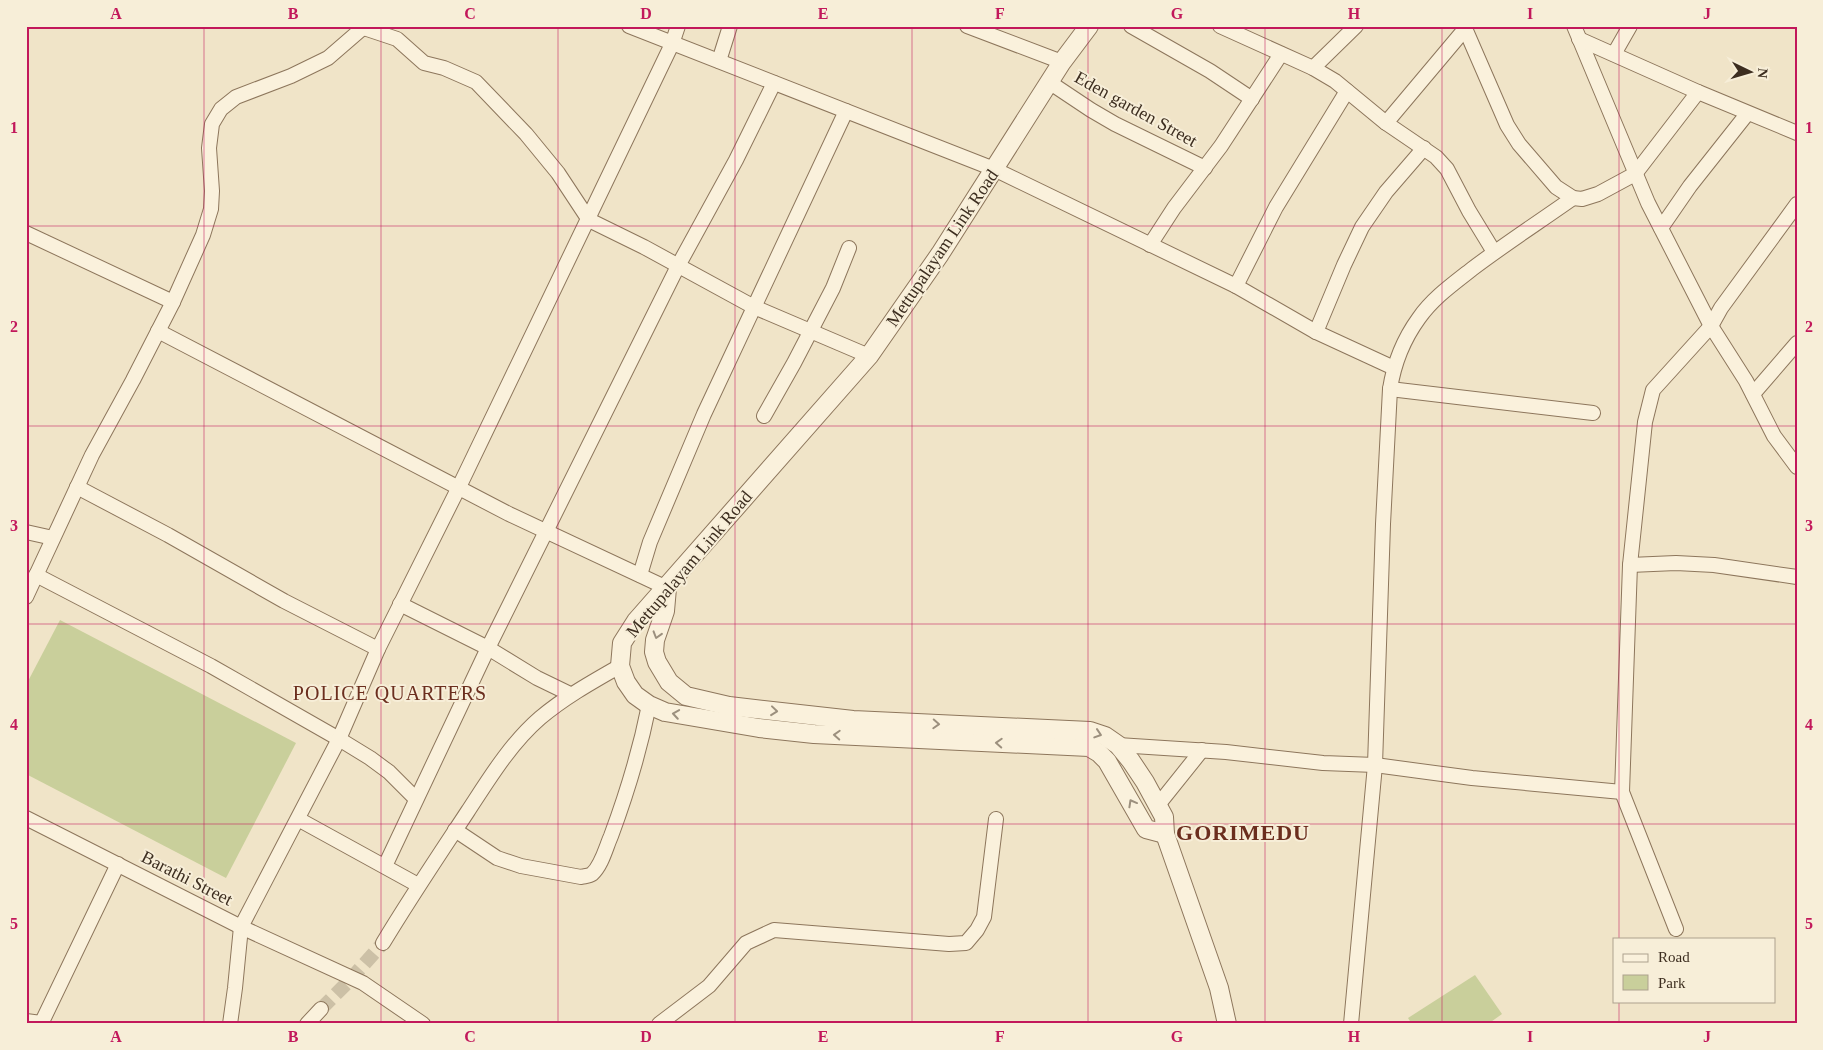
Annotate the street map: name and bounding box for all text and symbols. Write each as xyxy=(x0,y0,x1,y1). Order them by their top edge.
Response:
text: A xyxy=(110,5,122,22)
text: B xyxy=(288,5,299,22)
text: C xyxy=(464,5,476,22)
text: D xyxy=(640,5,652,22)
text: E xyxy=(818,5,828,22)
text: F xyxy=(995,5,1005,22)
text: G xyxy=(1171,5,1184,22)
text: H xyxy=(1348,5,1361,22)
text: I xyxy=(1527,5,1533,22)
text: J xyxy=(1703,5,1711,22)
north arrow xyxy=(1726,48,1776,98)
street label: Eden garden Street xyxy=(1071,67,1201,151)
text: N xyxy=(1755,67,1770,79)
text: 1 xyxy=(10,119,18,136)
text: 1 xyxy=(1805,119,1813,136)
street label: Mettupalayam Link Road xyxy=(882,166,1002,330)
text: 2 xyxy=(10,318,18,335)
text: 2 xyxy=(1805,318,1813,335)
street label: Mettupalayam Link Road xyxy=(622,487,756,641)
text: 3 xyxy=(10,517,18,534)
text: 3 xyxy=(1805,517,1813,534)
one-way arrow xyxy=(653,631,663,639)
district label: POLICE QUARTERS xyxy=(293,682,487,704)
one-way arrow xyxy=(770,705,778,716)
one-way arrow xyxy=(671,710,680,720)
text: 4 xyxy=(10,716,18,733)
text: 4 xyxy=(1805,716,1813,733)
one-way arrow xyxy=(932,719,940,729)
one-way arrow xyxy=(1093,728,1102,738)
one-way arrow xyxy=(832,730,840,740)
one-way arrow xyxy=(995,737,1003,748)
one-way arrow xyxy=(1128,800,1138,809)
district label: GORIMEDU xyxy=(1176,820,1310,845)
street label: Barathi Street xyxy=(138,847,236,909)
text: 5 xyxy=(10,915,18,932)
text: 5 xyxy=(1805,915,1813,932)
legend xyxy=(1613,938,1776,1002)
text: Road xyxy=(1658,949,1690,965)
text: Park xyxy=(1658,975,1686,991)
text: A xyxy=(110,1028,122,1045)
text: B xyxy=(288,1028,299,1045)
text: C xyxy=(464,1028,476,1045)
text: D xyxy=(640,1028,652,1045)
text: E xyxy=(818,1028,828,1045)
text: F xyxy=(995,1028,1005,1045)
text: G xyxy=(1171,1028,1184,1045)
text: H xyxy=(1348,1028,1361,1045)
text: I xyxy=(1527,1028,1533,1045)
text: J xyxy=(1703,1028,1711,1045)

